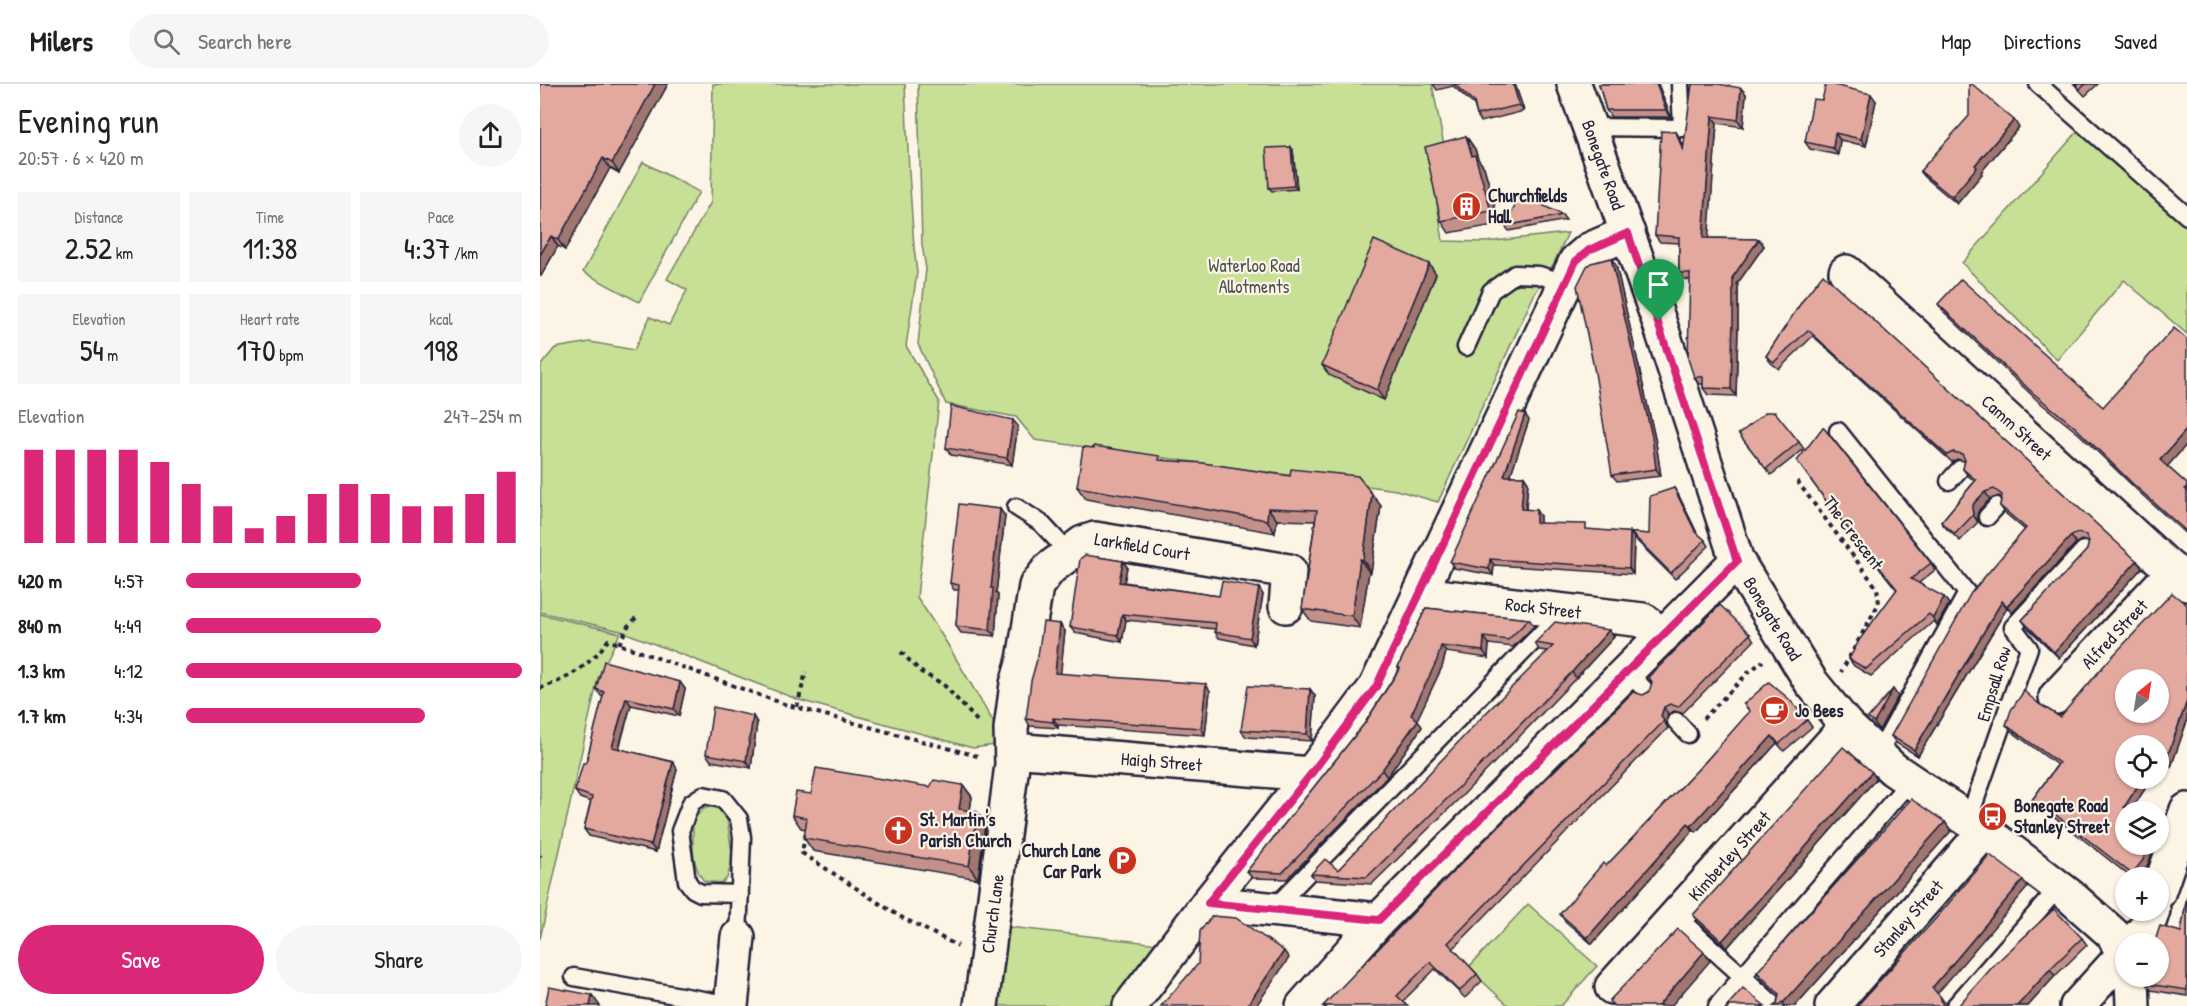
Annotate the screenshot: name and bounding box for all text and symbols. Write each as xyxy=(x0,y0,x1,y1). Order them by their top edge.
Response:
search box xyxy=(129,14,549,68)
text: Milers xyxy=(30,22,93,60)
icon: search xyxy=(150,25,183,58)
text: Search here xyxy=(198,26,292,56)
text: Map xyxy=(1941,27,1971,56)
text: Directions xyxy=(2004,27,2081,56)
text: Saved xyxy=(2114,27,2157,56)
text: Evening run xyxy=(18,99,159,143)
button: share xyxy=(459,104,522,167)
street label: Bonegate Road xyxy=(1576,116,1631,213)
text: 20:57 · 6 × 420 m xyxy=(18,144,144,171)
place label: Churchfields Hall xyxy=(1488,183,1567,229)
building icon: Churchfields Hall xyxy=(1451,190,1483,222)
text: Distance xyxy=(75,206,123,228)
text: Time xyxy=(256,206,284,228)
text: Pace xyxy=(428,206,454,228)
text: 2.52 xyxy=(65,228,112,268)
text: 11:38 xyxy=(242,228,298,268)
text: 4:37 xyxy=(404,228,450,268)
text: km xyxy=(112,242,133,264)
text: /km xyxy=(450,242,478,264)
park label: Waterloo Road Allotments xyxy=(1208,253,1300,299)
pin xyxy=(1633,259,1684,321)
icon: arrive xyxy=(1642,268,1675,301)
text: Elevation xyxy=(72,308,126,330)
text: Heart rate xyxy=(240,308,300,330)
text: kcal xyxy=(429,308,453,330)
text: 54 xyxy=(80,330,104,370)
text: 170 xyxy=(236,330,276,370)
text: 198 xyxy=(424,330,458,370)
text: m xyxy=(104,344,118,366)
text: bpm xyxy=(276,344,304,366)
street label: Camm Street xyxy=(1976,389,2058,467)
text: Elevation xyxy=(18,402,84,429)
text: 247–254 m xyxy=(443,402,522,429)
street label: The Crescent xyxy=(1817,491,1890,575)
street label: Larkfield Court xyxy=(1093,526,1192,567)
text: 420 m xyxy=(18,567,62,594)
text: 4:57 xyxy=(114,567,145,594)
street label: Bonegate Road xyxy=(1738,572,1808,665)
street label: Rock Street xyxy=(1504,591,1583,625)
street label: Alfred Street xyxy=(2075,593,2154,674)
text: 840 m xyxy=(18,612,61,639)
text: 4:49 xyxy=(114,612,141,639)
street label: Empsall Row xyxy=(1970,643,2017,725)
text: 1.3 km xyxy=(18,657,65,684)
text: 4:12 xyxy=(114,657,143,684)
north arrow xyxy=(2115,669,2169,723)
map controls xyxy=(2115,669,2169,987)
cafe icon: Jo Bees xyxy=(1758,695,1790,727)
place label: Jo Bees xyxy=(1795,698,1844,723)
text: 1.7 km xyxy=(18,702,66,729)
text: 4:34 xyxy=(114,702,143,729)
button: locate xyxy=(2115,735,2169,789)
street label: Haigh Street xyxy=(1120,746,1204,777)
place label: Bonegate Road Stanley Street xyxy=(2014,793,2110,840)
bus stop icon: Bonegate Road Stanley Street xyxy=(1977,800,2009,832)
button: layers xyxy=(2115,801,2169,855)
street label: Kimberley Street xyxy=(1682,805,1777,906)
place label: St. Martin's Parish Church xyxy=(920,807,1012,853)
church icon: St. Martin's Parish Church xyxy=(883,814,915,846)
place label: Church Lane Car Park xyxy=(1022,838,1102,884)
parking icon: Church Lane Car Park xyxy=(1106,845,1138,877)
button: + xyxy=(2115,867,2169,921)
street label: Church Lane xyxy=(975,873,1010,955)
street label: Stanley Street xyxy=(1867,874,1949,962)
button: Save xyxy=(18,925,264,994)
button: Share xyxy=(276,925,522,994)
button: − xyxy=(2115,933,2169,987)

